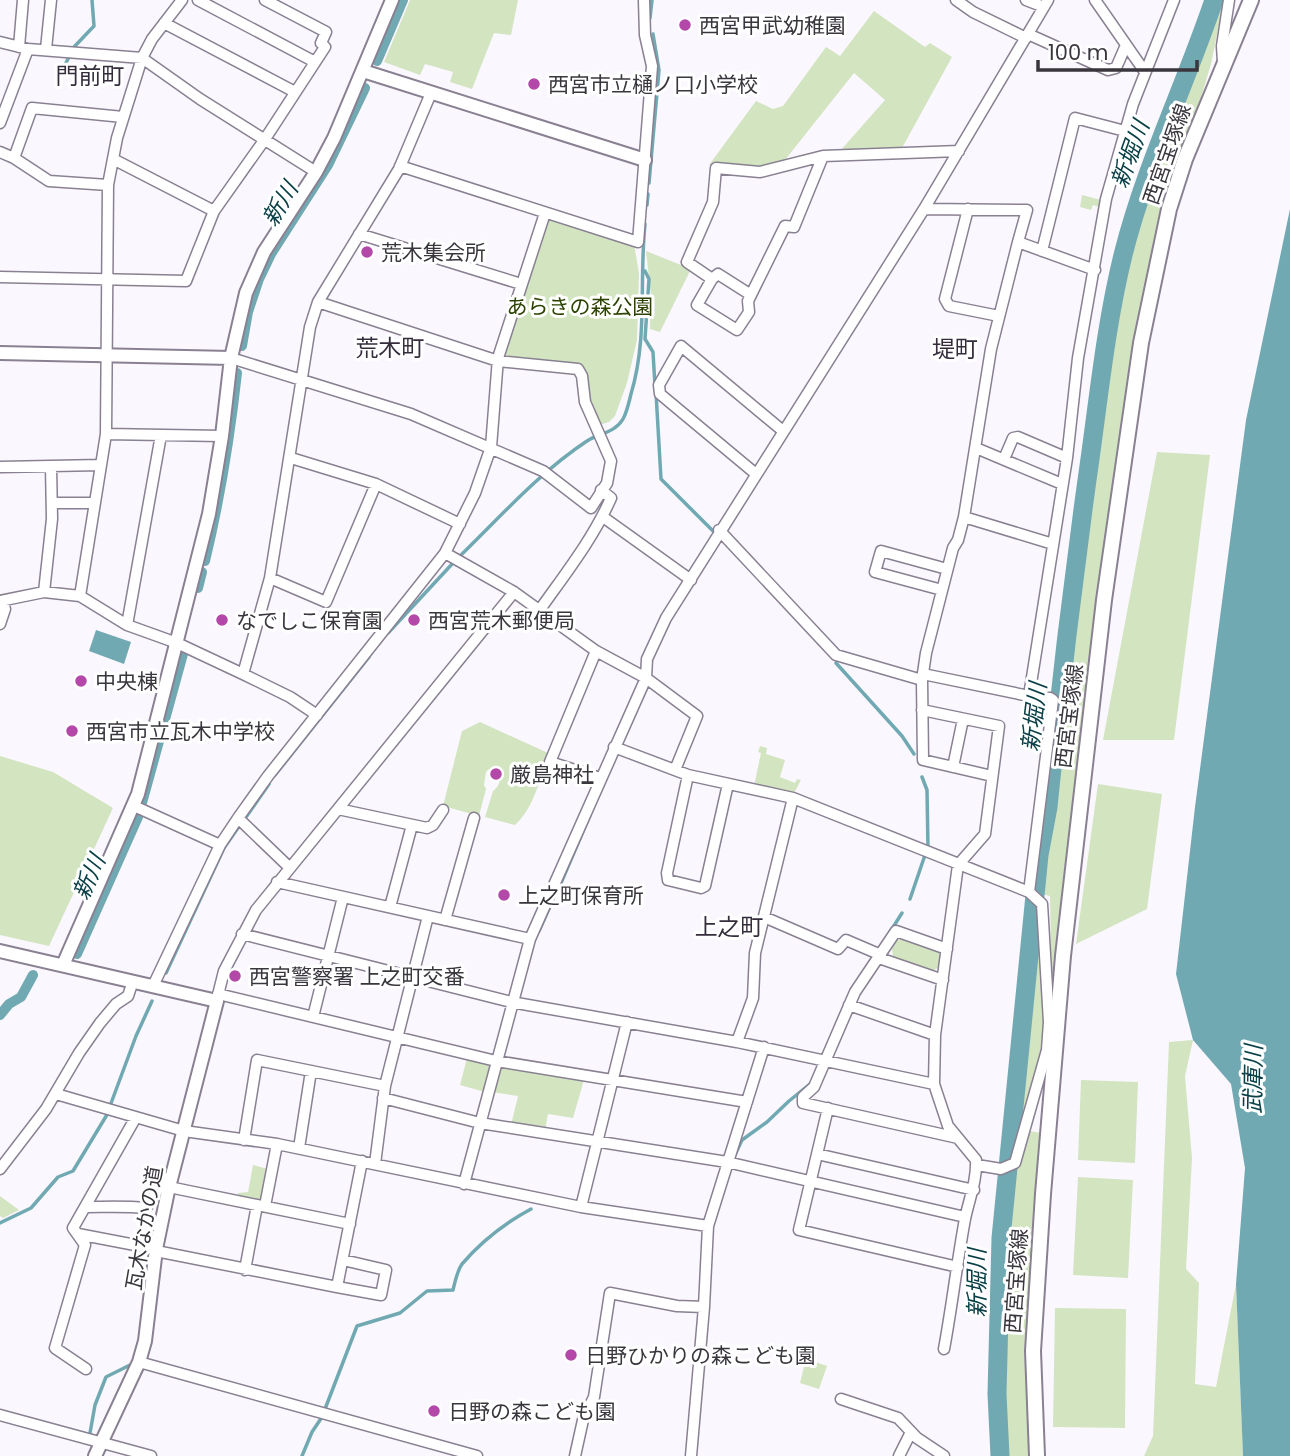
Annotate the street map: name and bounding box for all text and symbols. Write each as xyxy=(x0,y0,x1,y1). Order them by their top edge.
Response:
place label: 西宮甲武幼稚園 xyxy=(699,11,846,40)
marker: 西宮甲武幼稚園 xyxy=(677,17,693,33)
scale bar xyxy=(1038,28,1197,72)
text: 100 m xyxy=(1048,38,1108,67)
district label: 門前町 xyxy=(56,60,125,92)
place label: 西宮市立樋ノ口小学校 xyxy=(548,70,758,99)
marker: 西宮市立樋ノ口小学校 xyxy=(526,76,542,92)
street label: 西宮宝塚線 xyxy=(1136,100,1198,208)
water label: 新堀川 xyxy=(1103,113,1158,192)
water label: 新川 xyxy=(254,173,307,232)
place label: 荒木集会所 xyxy=(381,238,486,267)
marker: 荒木集会所 xyxy=(359,244,375,260)
park label: あらきの森公園 xyxy=(507,292,654,321)
district label: 荒木町 xyxy=(356,332,425,364)
district label: 堤町 xyxy=(932,333,978,365)
place label: なでしこ保育園 xyxy=(236,606,383,635)
place label: 西宮荒木郵便局 xyxy=(428,606,575,635)
marker: なでしこ保育園 xyxy=(214,612,230,628)
marker: 西宮荒木郵便局 xyxy=(406,612,422,628)
street label: 西宮宝塚線 xyxy=(1048,662,1090,770)
place label: 中央棟 xyxy=(95,667,158,696)
marker: 中央棟 xyxy=(73,673,89,689)
water label: 新堀川 xyxy=(1014,678,1054,753)
place label: 西宮市立瓦木中学校 xyxy=(86,717,275,746)
marker: 西宮市立瓦木中学校 xyxy=(64,723,80,739)
place label: 厳島神社 xyxy=(510,760,594,789)
marker: 厳島神社 xyxy=(488,766,504,782)
water label: 新川 xyxy=(65,847,114,905)
place label: 上之町保育所 xyxy=(518,881,644,910)
marker: 上之町保育所 xyxy=(496,887,512,903)
district label: 上之町 xyxy=(695,911,764,943)
place label: 西宮警察署 上之町交番 xyxy=(249,962,465,991)
marker: 西宮警察署 上之町交番 xyxy=(227,968,243,984)
water label: 武庫川 xyxy=(1236,1041,1270,1114)
street label: 瓦木なかの道 xyxy=(119,1163,169,1293)
street label: 西宮宝塚線 xyxy=(998,1228,1034,1334)
water label: 新堀川 xyxy=(961,1246,993,1318)
place label: 日野ひかりの森こども園 xyxy=(585,1341,816,1370)
marker: 日野ひかりの森こども園 xyxy=(563,1347,579,1363)
place label: 日野の森こども園 xyxy=(448,1397,616,1426)
marker: 日野の森こども園 xyxy=(426,1403,442,1419)

